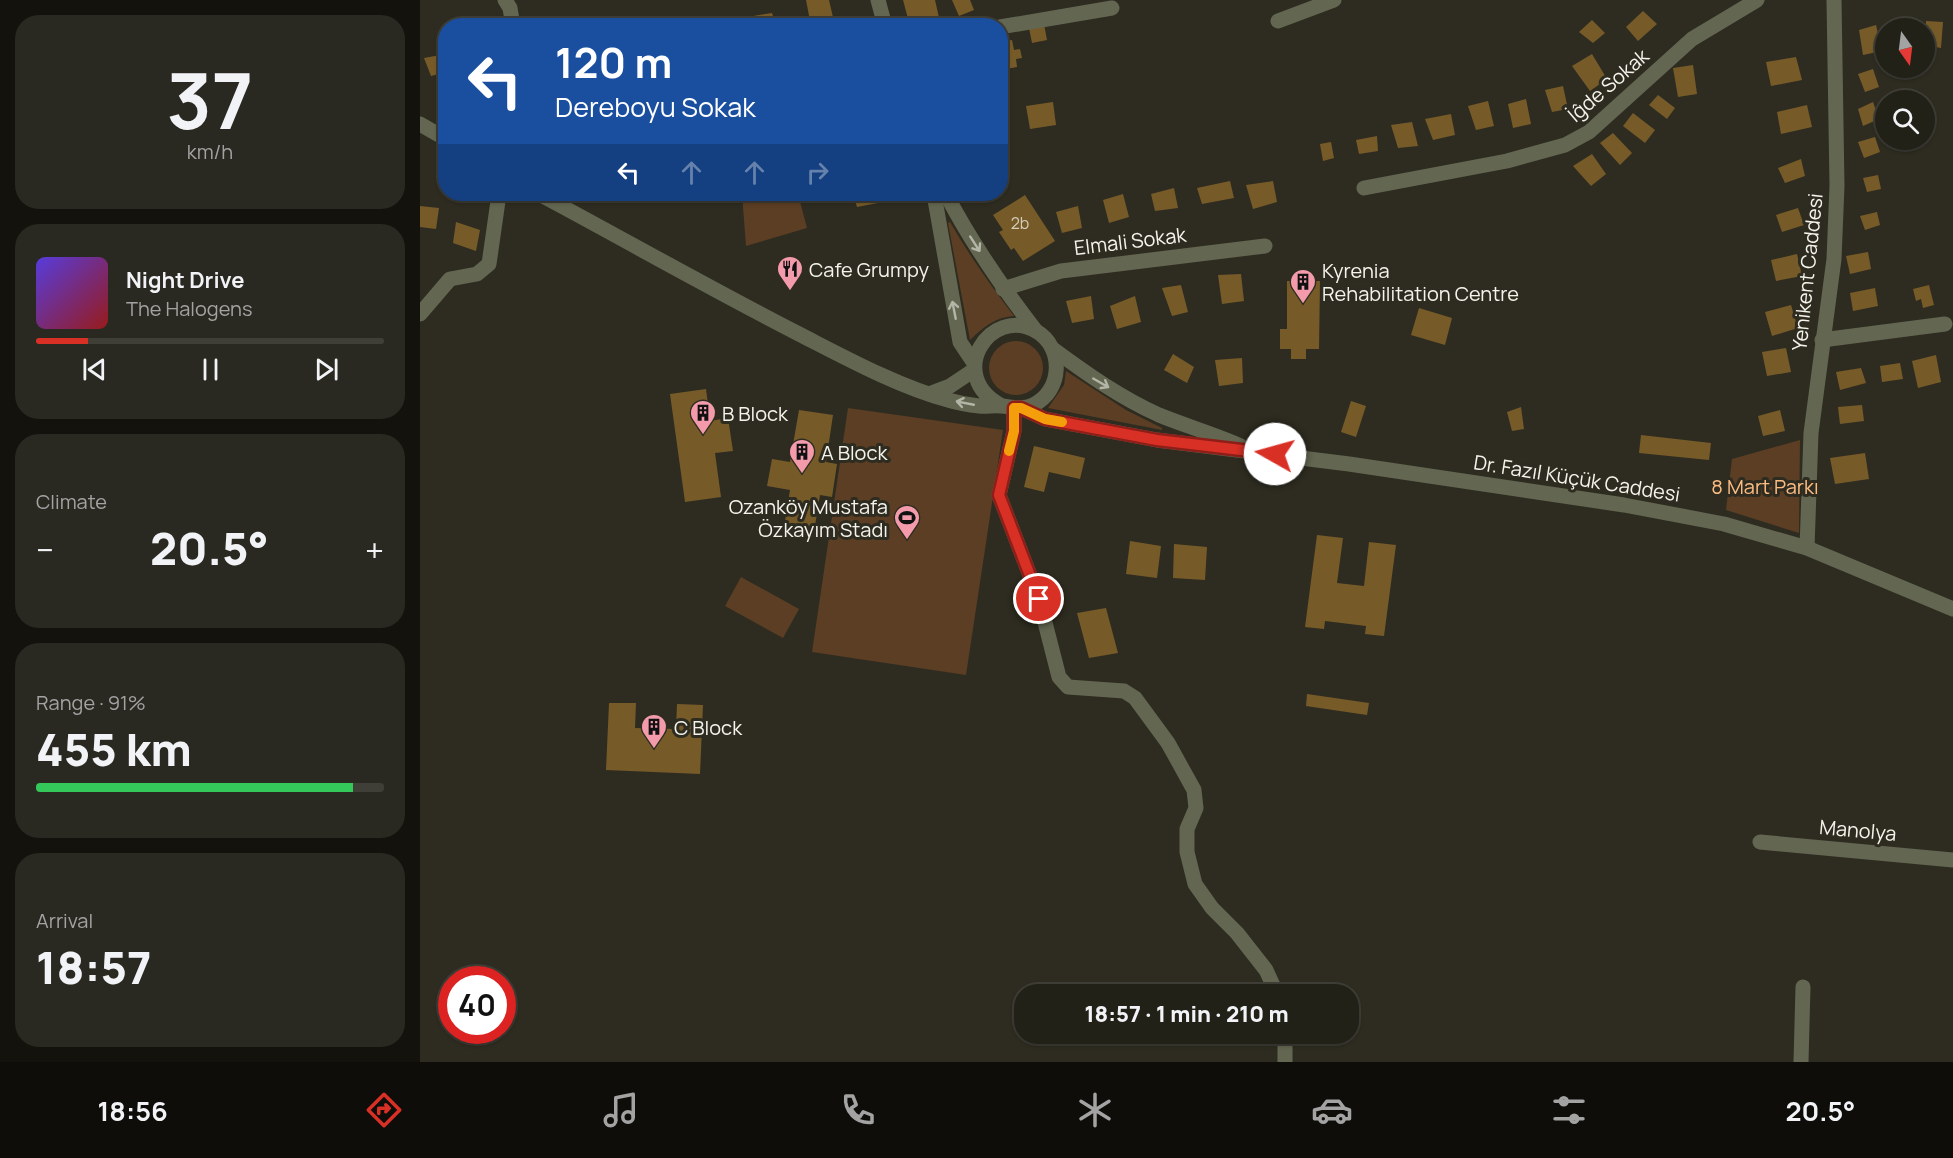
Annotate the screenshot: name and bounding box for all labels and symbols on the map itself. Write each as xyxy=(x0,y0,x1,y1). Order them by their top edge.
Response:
north arrow xyxy=(1875,18,1935,78)
street label: İĝde Sokak xyxy=(1562,42,1655,128)
street label: Yenikent Caddesi xyxy=(1785,192,1829,352)
house number: 2b xyxy=(1011,212,1029,234)
street label: Elmali Sokak xyxy=(1072,221,1189,261)
one-way arrow xyxy=(969,235,981,252)
restaurant icon: Cafe Grumpy xyxy=(775,254,805,292)
place label: Cafe Grumpy xyxy=(809,256,929,283)
place label: Kyrenia Rehabilitation Centre xyxy=(1322,257,1519,307)
building icon: Kyrenia Rehabilitation Centre xyxy=(1288,267,1318,305)
one-way arrow xyxy=(948,300,959,320)
one-way arrow xyxy=(1092,378,1109,390)
one-way arrow xyxy=(956,397,975,408)
building icon: B Block xyxy=(688,398,718,436)
place label: B Block xyxy=(722,400,789,427)
position arrow xyxy=(1243,422,1307,486)
building icon: A Block xyxy=(787,437,817,475)
place label: A Block xyxy=(821,439,888,466)
street label: Dr. Fazıl Küçük Caddesi xyxy=(1472,448,1682,508)
park label: 8 Mart Parkı xyxy=(1711,473,1819,500)
place label: Ozanköy Mustafa Özkayım Stadı xyxy=(729,493,888,543)
sports icon: Ozanköy Mustafa Özkayım Stadı xyxy=(892,503,922,541)
pin xyxy=(1013,573,1064,624)
building icon: C Block xyxy=(639,712,669,750)
place label: C Block xyxy=(674,714,743,741)
street label: Manolya xyxy=(1818,813,1898,847)
speed limit sign: 40 xyxy=(438,966,516,1044)

